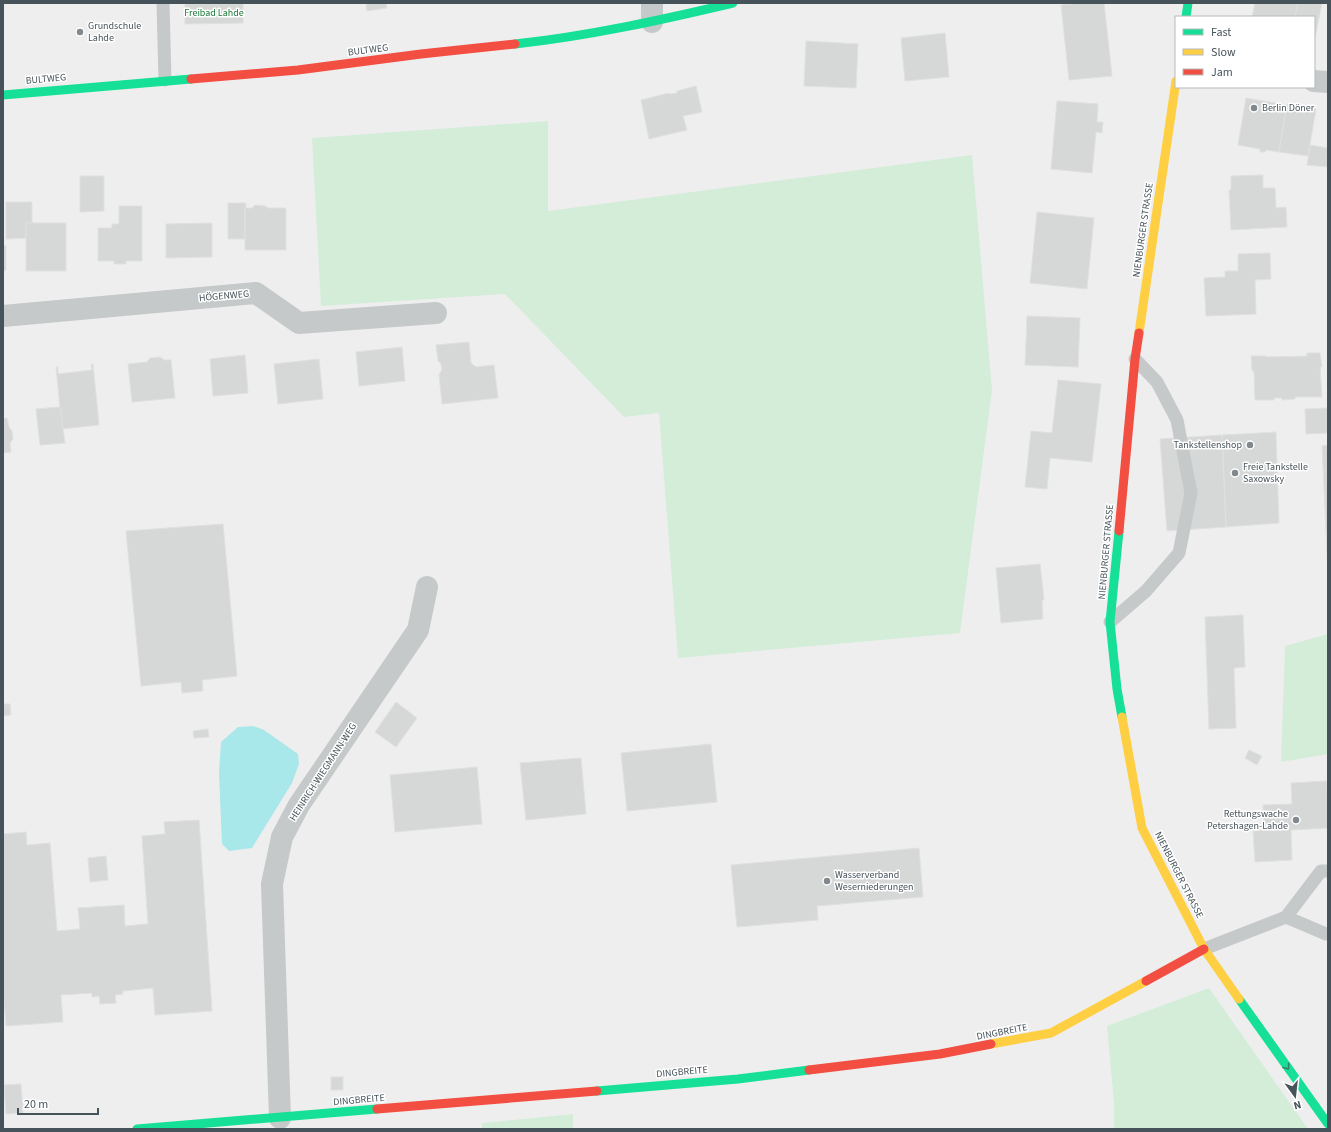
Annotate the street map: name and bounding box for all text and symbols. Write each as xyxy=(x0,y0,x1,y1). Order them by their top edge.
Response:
park label: Freibad Lahde xyxy=(184,6,244,20)
legend xyxy=(1175,16,1315,88)
place label: Grundschule Lahde xyxy=(88,19,141,45)
text: Fast xyxy=(1211,24,1231,41)
marker: Grundschule Lahde xyxy=(75,27,85,37)
street label: BULTWEG xyxy=(347,41,389,59)
text: Slow xyxy=(1211,44,1236,61)
text: Jam xyxy=(1211,64,1233,81)
street label: BULTWEG xyxy=(25,70,67,88)
place label: Berlin Döner xyxy=(1262,101,1315,115)
marker: Berlin Döner xyxy=(1249,103,1259,113)
street label: NIENBURGER STRASSE xyxy=(1129,182,1157,278)
street label: HÖGENWEG xyxy=(198,287,250,305)
place label: Tankstellenshop xyxy=(1174,438,1242,452)
marker: Tankstellenshop xyxy=(1245,440,1255,450)
place label: Freie Tankstelle Saxowsky xyxy=(1243,460,1308,486)
marker: Freie Tankstelle Saxowsky xyxy=(1230,468,1240,478)
street label: NIENBURGER STRASSE xyxy=(1095,504,1117,600)
street label: HEINRICH-WIEGMANN-WEG xyxy=(286,720,360,824)
place label: Rettungswache Petershagen-Lahde xyxy=(1207,807,1288,833)
marker: Rettungswache Petershagen-Lahde xyxy=(1291,815,1301,825)
street label: NIENBURGER STRASSE xyxy=(1151,829,1207,921)
place label: Wasserverband Weserniederungen xyxy=(835,868,914,894)
marker: Wasserverband Weserniederungen xyxy=(822,876,832,886)
street label: DINGBREITE xyxy=(975,1020,1029,1044)
street label: DINGBREITE xyxy=(656,1063,708,1081)
one-way arrow xyxy=(1282,1063,1290,1070)
north arrow xyxy=(1275,1076,1315,1116)
scale bar xyxy=(18,1090,98,1116)
street label: DINGBREITE xyxy=(333,1091,385,1109)
text: 20 m xyxy=(24,1096,48,1113)
text: N xyxy=(1292,1097,1303,1113)

